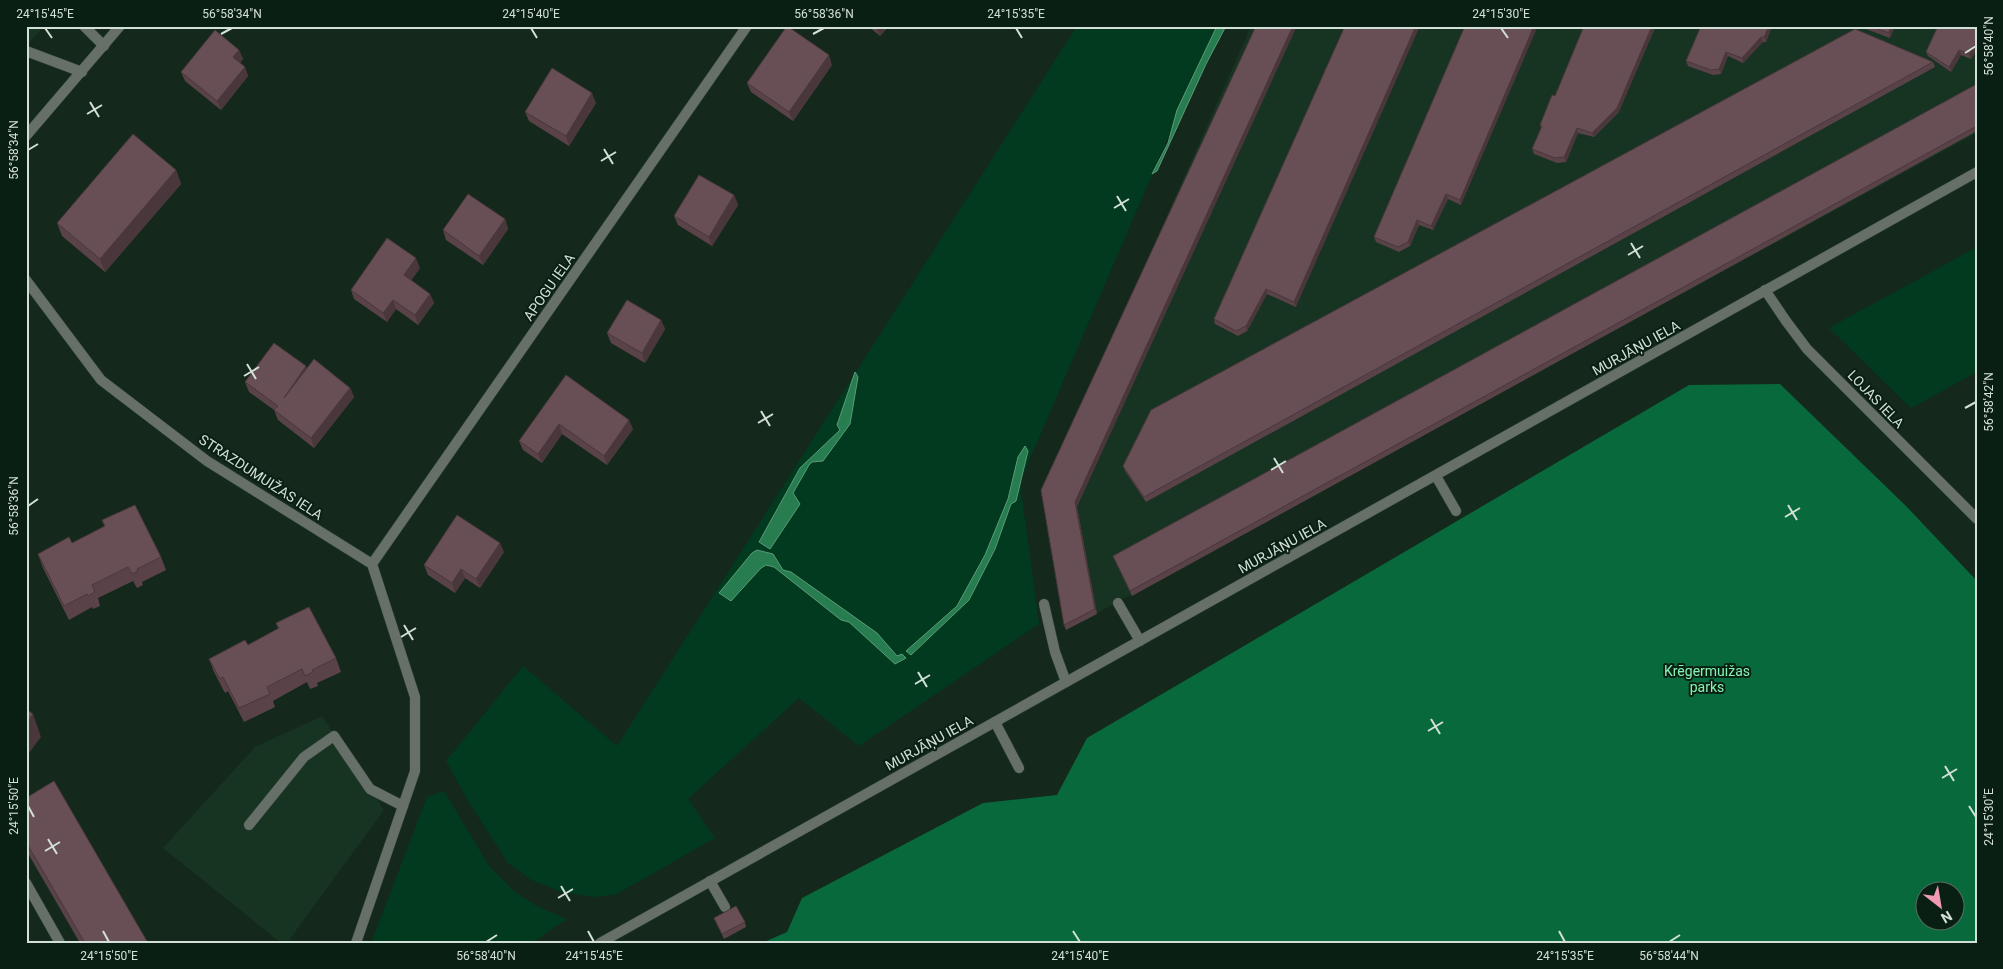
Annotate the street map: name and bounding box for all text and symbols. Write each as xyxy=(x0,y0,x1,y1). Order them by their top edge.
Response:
text: 24°15'45"E xyxy=(16,7,74,21)
text: 56°58'34"N xyxy=(202,7,262,21)
text: 24°15'40"E xyxy=(502,7,560,21)
text: 56°58'36"N xyxy=(794,7,854,21)
text: 24°15'35"E xyxy=(987,7,1045,21)
text: 24°15'30"E xyxy=(1472,7,1530,21)
text: 56°58'40"N xyxy=(1982,16,1996,76)
text: 56°58'34"N xyxy=(7,120,21,180)
street label: APOGU IELA xyxy=(520,250,578,324)
street label: MURJĀŅU IELA xyxy=(1589,317,1683,380)
street label: LOJAS IELA xyxy=(1845,367,1907,431)
text: 56°58'42"N xyxy=(1982,372,1996,432)
street label: STRAZDUMUIŽAS IELA xyxy=(196,430,326,523)
text: 56°58'36"N xyxy=(7,476,21,536)
street label: MURJĀŅU IELA xyxy=(1235,515,1329,578)
park label: Krēgermuižas parks xyxy=(1664,663,1750,695)
street label: MURJĀŅU IELA xyxy=(882,712,976,775)
text: 24°15'50"E xyxy=(7,777,21,835)
text: 24°15'30"E xyxy=(1982,788,1996,846)
north arrow xyxy=(1916,882,1966,932)
text: N xyxy=(1938,908,1955,927)
text: 24°15'50"E xyxy=(80,949,138,963)
text: 56°58'40"N xyxy=(456,949,516,963)
text: 24°15'45"E xyxy=(565,949,623,963)
text: 24°15'40"E xyxy=(1051,949,1109,963)
text: 24°15'35"E xyxy=(1536,949,1594,963)
text: 56°58'44"N xyxy=(1639,949,1699,963)

